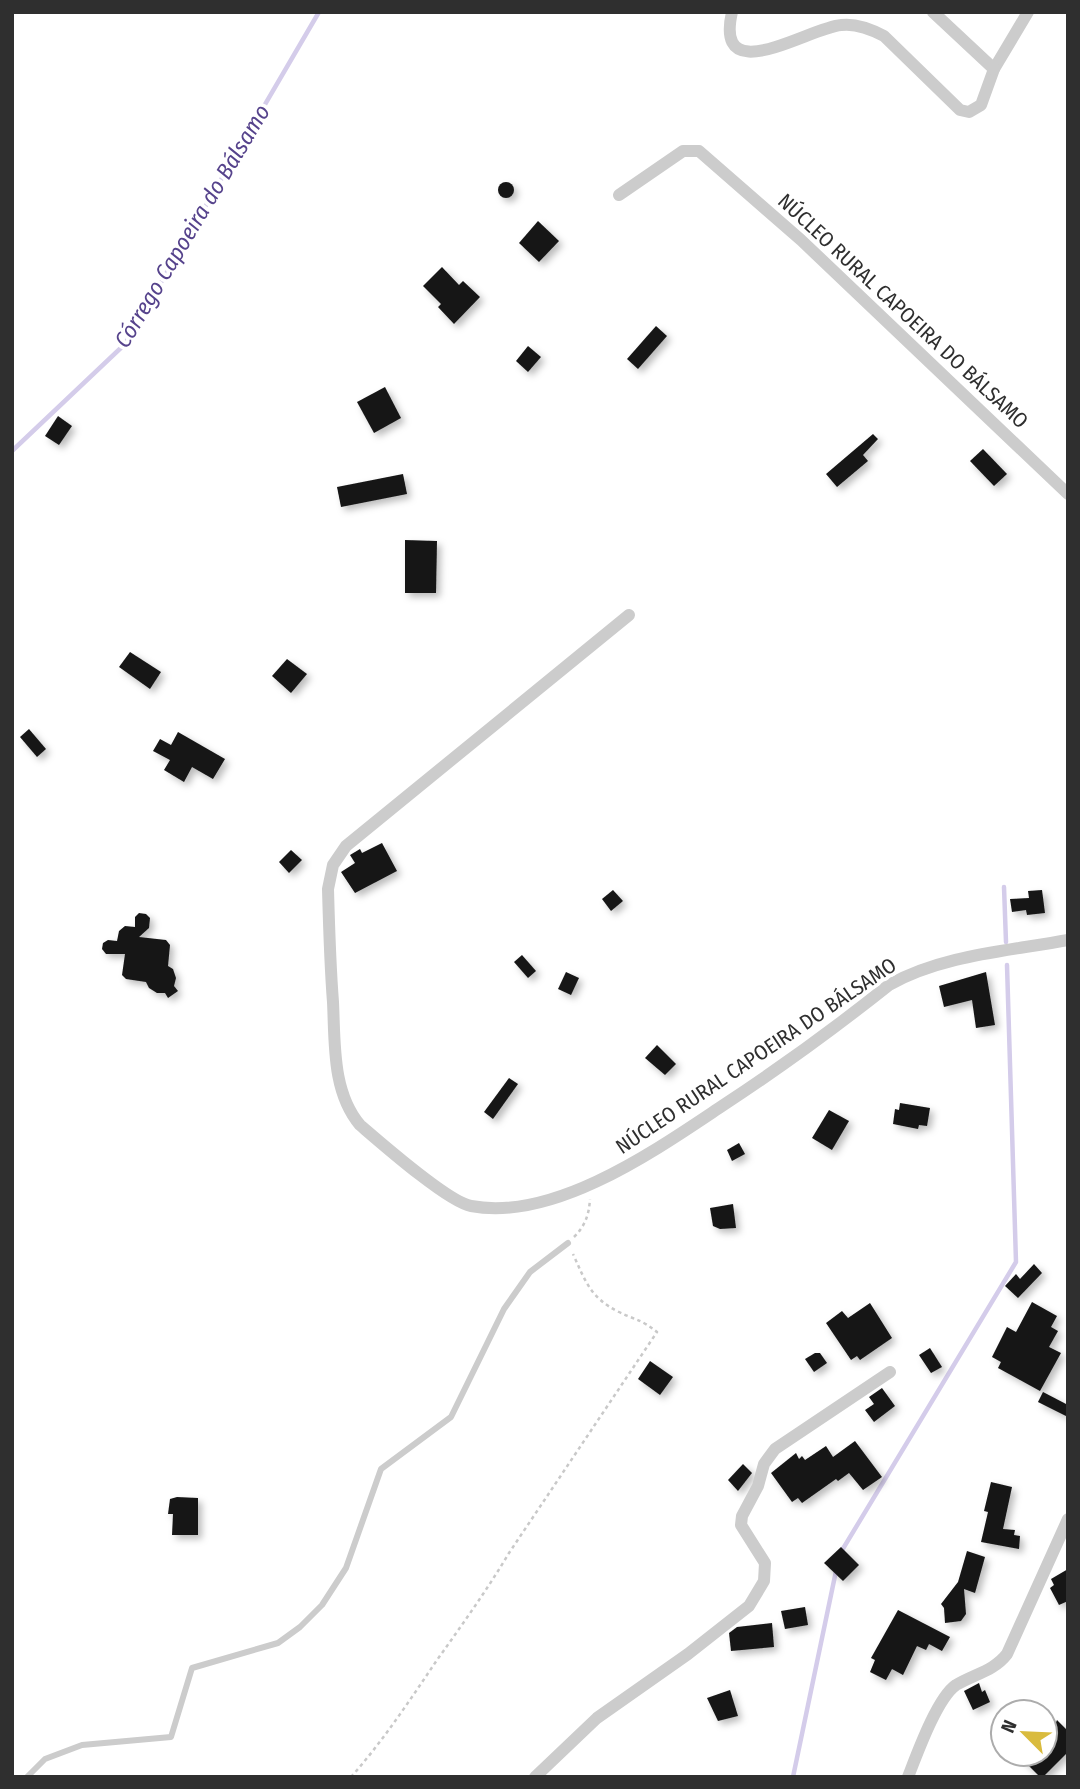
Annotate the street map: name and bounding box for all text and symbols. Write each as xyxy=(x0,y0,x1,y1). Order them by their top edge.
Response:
water label: Córrego Capoeira do Bálsamo xyxy=(108,99,276,353)
street label: NÚCLEO RURAL CAPOEIRA DO BÁLSAMO xyxy=(772,188,1034,434)
street label: NÚCLEO RURAL CAPOEIRA DO BÁLSAMO xyxy=(611,952,901,1160)
north arrow xyxy=(989,1698,1059,1768)
text: N xyxy=(996,1716,1022,1736)

